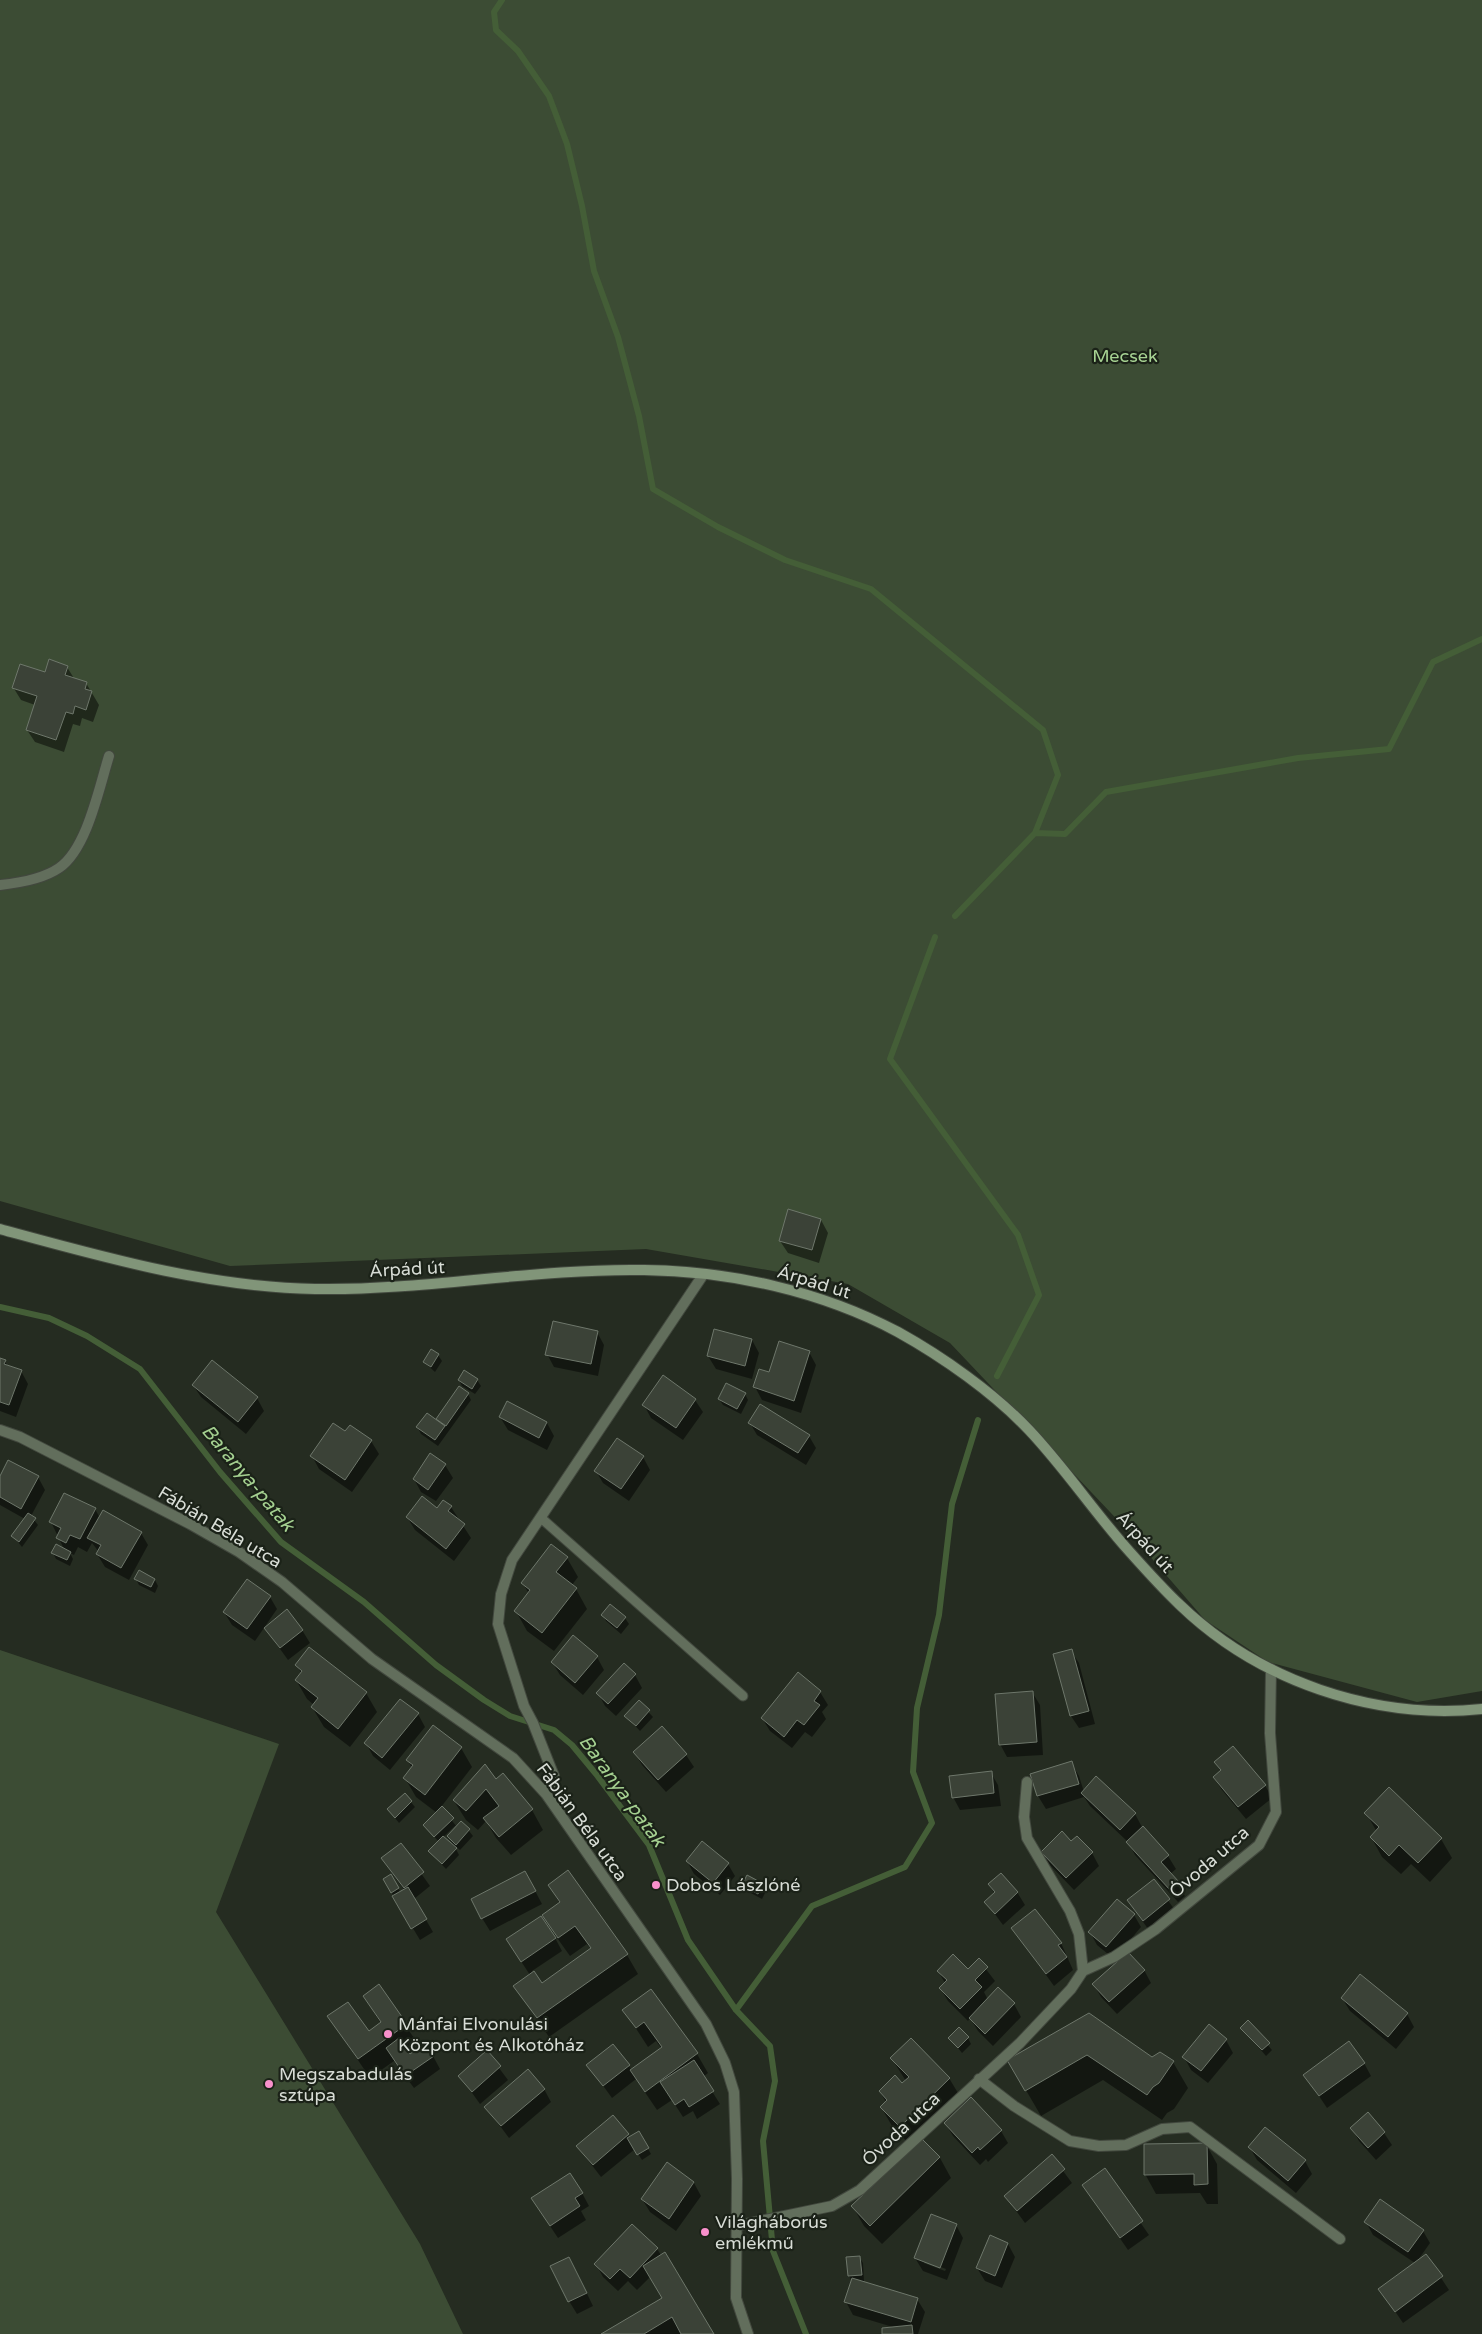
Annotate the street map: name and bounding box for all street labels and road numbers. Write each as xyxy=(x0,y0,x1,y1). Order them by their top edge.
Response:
street label: Árpád út xyxy=(369,1256,445,1282)
street label: Árpád út xyxy=(775,1260,853,1304)
street label: Fábián Béla utca xyxy=(154,1481,286,1573)
street label: Árpád út xyxy=(1112,1507,1179,1578)
street label: Fábián Béla utca xyxy=(532,1759,632,1885)
street label: Óvoda utca xyxy=(1165,1821,1253,1903)
street label: Óvoda utca xyxy=(857,2087,945,2171)

